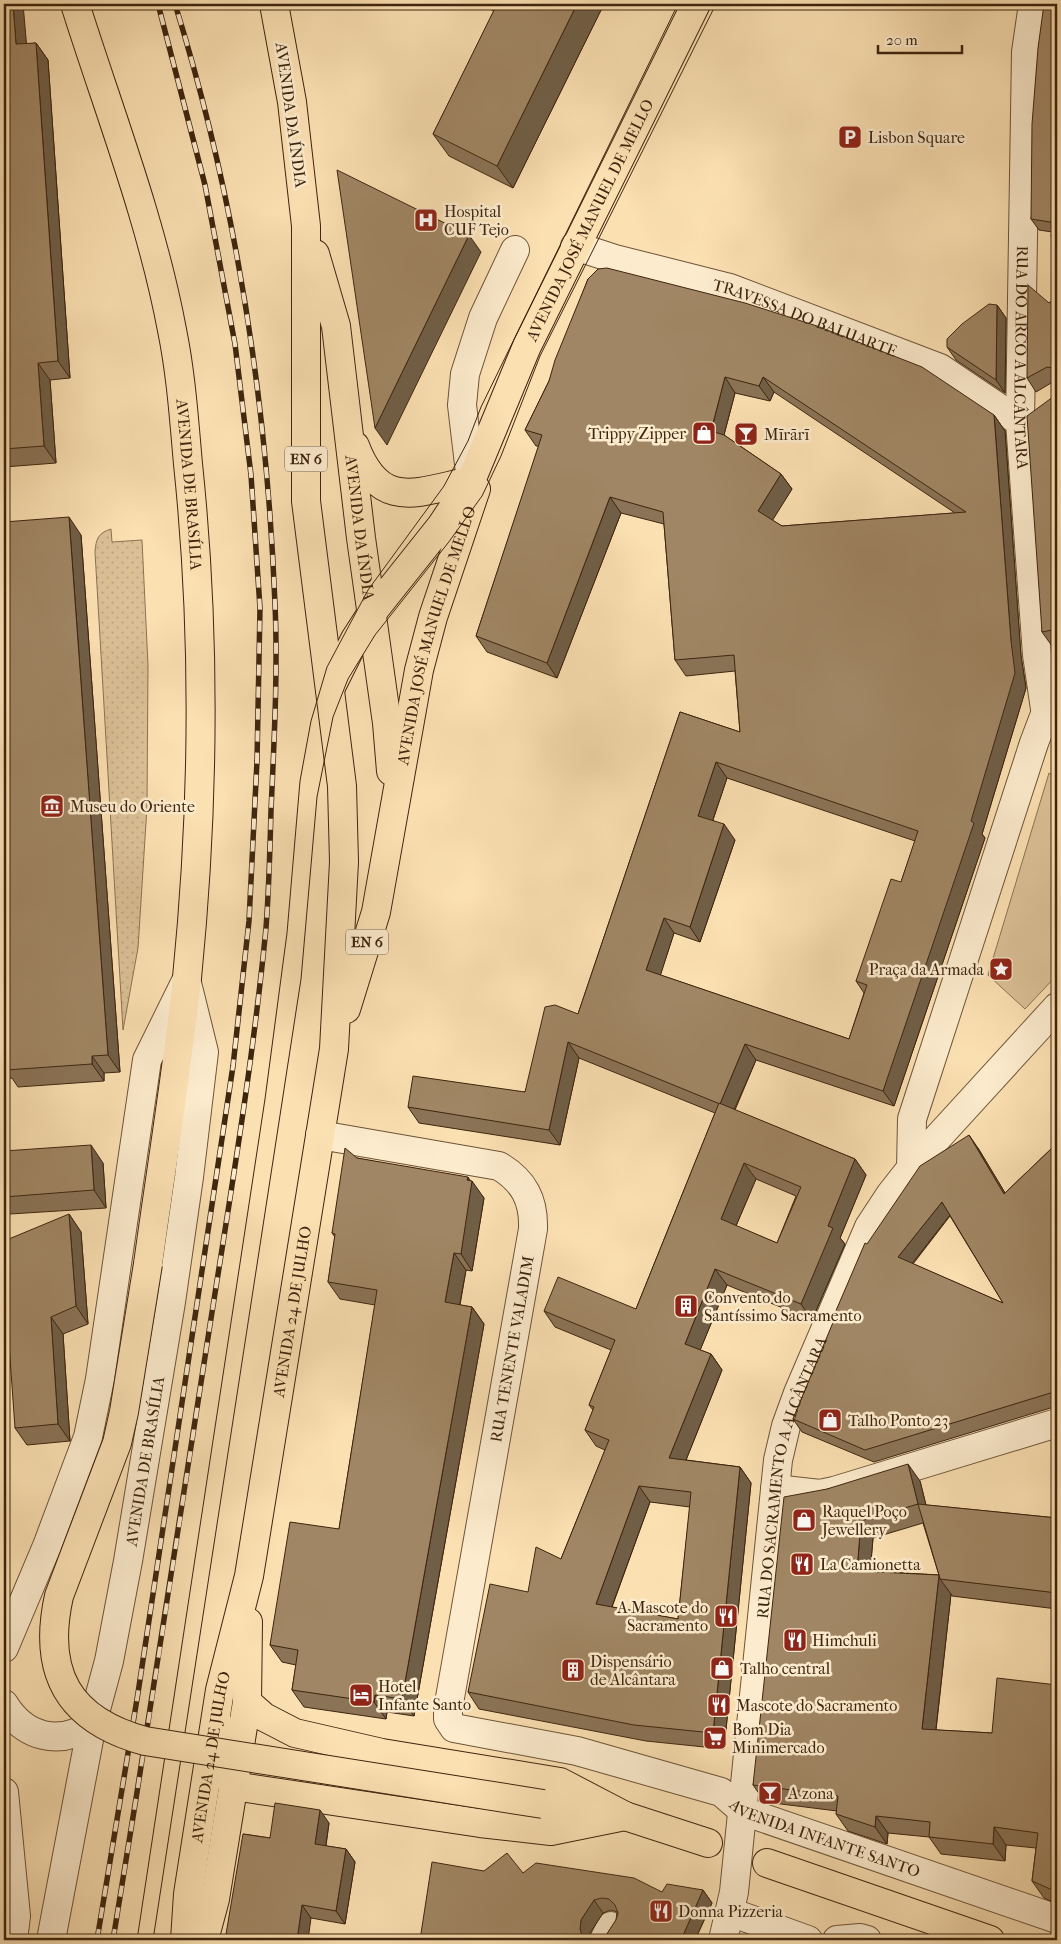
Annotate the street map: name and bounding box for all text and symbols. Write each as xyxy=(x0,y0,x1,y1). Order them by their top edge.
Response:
scale bar xyxy=(878,22,962,54)
text: 20 m xyxy=(886,31,918,49)
street label: AVENIDA DA ÍNDIA xyxy=(271,40,312,189)
street label: AVENIDA JOSÉ MANUEL DE MELLO xyxy=(521,96,657,345)
parking icon: Lisbon Square xyxy=(837,124,863,150)
place label: Lisbon Square xyxy=(868,128,965,147)
place label: Hospital CUF Tejo xyxy=(444,202,509,239)
hospital icon: Hospital CUF Tejo xyxy=(413,207,439,233)
street label: RUA DO ARCO A ALCÂNTARA xyxy=(1010,245,1033,471)
street label: TRAVESSA DO BALUARTE xyxy=(711,275,900,360)
street label: AVENIDA DE BRASÍLIA xyxy=(173,397,206,571)
shop icon: Trippy Zipper xyxy=(691,420,717,446)
bar icon: Mīrārī xyxy=(733,421,759,447)
place label: Trippy Zipper xyxy=(588,424,686,443)
place label: Mīrārī xyxy=(764,425,809,444)
road number: EN 6 xyxy=(285,446,327,472)
street label: AVENIDA DA ÍNDIA xyxy=(342,453,379,602)
street label: AVENIDA JOSÉ MANUEL DE MELLO xyxy=(393,503,479,767)
museum icon: Museu do Oriente xyxy=(39,793,65,819)
place label: Museu do Oriente xyxy=(70,797,195,816)
road number: EN 6 xyxy=(346,930,388,954)
place icon: Praça da Armada xyxy=(988,956,1014,982)
place label: Praça da Armada xyxy=(869,960,985,979)
street label: AVENIDA 24 DE JULHO xyxy=(268,1225,315,1400)
street label: RUA TENENTE VALADIM xyxy=(486,1254,538,1444)
place label: Convento do Santíssimo Sacramento xyxy=(704,1288,862,1325)
building icon: Convento do Santíssimo Sacramento xyxy=(673,1293,699,1319)
street label: RUA DO SACRAMENTO A ALCÂNTARA xyxy=(752,1333,831,1620)
street label: AVENIDA DE BRASÍLIA xyxy=(121,1374,168,1549)
shop icon: Talho Ponto 23 xyxy=(817,1407,843,1433)
place label: Talho Ponto 23 xyxy=(848,1411,948,1430)
place label: Raquel Poço Jewellery xyxy=(820,1502,907,1539)
shop icon: Raquel Poço Jewellery xyxy=(791,1507,817,1533)
restaurant icon: La Camionetta xyxy=(789,1551,815,1577)
place label: La Camionetta xyxy=(820,1555,921,1574)
place label: A Mascote do Sacramento xyxy=(616,1598,708,1635)
restaurant icon: A Mascote do Sacramento xyxy=(713,1603,739,1629)
restaurant icon: Himchuli xyxy=(782,1627,808,1653)
place label: Himchuli xyxy=(812,1631,877,1650)
place label: Dispensário de Alcântara xyxy=(590,1652,676,1689)
shop icon: Talho central xyxy=(709,1655,735,1681)
building icon: Dispensário de Alcântara xyxy=(560,1657,586,1683)
place label: Talho central xyxy=(740,1659,831,1678)
street label: AVENIDA 24 DE JULHO xyxy=(187,1669,234,1845)
place label: Hotel Infante Santo xyxy=(378,1677,471,1714)
hotel icon: Hotel Infante Santo xyxy=(348,1682,374,1708)
restaurant icon: Mascote do Sacramento xyxy=(706,1692,732,1718)
place label: Mascote do Sacramento xyxy=(736,1696,897,1715)
place label: Bom Dia Minimercado xyxy=(732,1720,825,1757)
supermarket icon: Bom Dia Minimercado xyxy=(702,1725,728,1751)
bar icon: A zona xyxy=(757,1780,783,1806)
place label: A zona xyxy=(787,1784,834,1803)
street label: AVENIDA INFANTE SANTO xyxy=(725,1794,923,1881)
restaurant icon: Donna Pizzeria xyxy=(648,1898,674,1924)
place label: Donna Pizzeria xyxy=(678,1902,784,1921)

